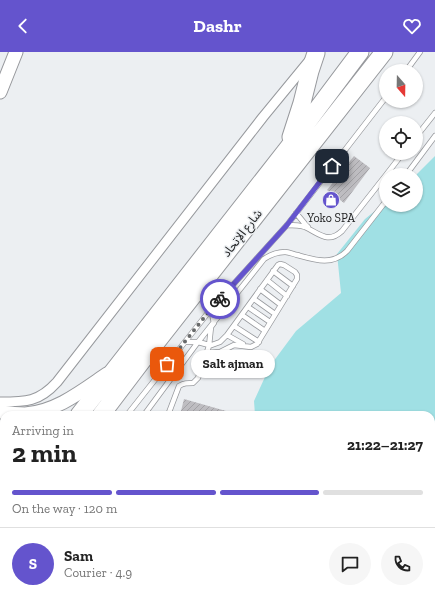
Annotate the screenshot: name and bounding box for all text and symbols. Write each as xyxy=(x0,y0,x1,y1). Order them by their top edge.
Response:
icon: back xyxy=(12,15,34,37)
text: Dashr xyxy=(193,15,242,37)
icon: heart xyxy=(401,15,423,37)
north arrow xyxy=(379,64,423,108)
map controls xyxy=(379,64,423,212)
button: locate xyxy=(379,116,423,160)
pin xyxy=(315,149,349,183)
icon: home xyxy=(321,155,343,177)
button: layers xyxy=(379,168,423,212)
shop icon: Yoko SPA xyxy=(321,190,341,210)
street label: شارع الإتحاد xyxy=(219,206,266,261)
place label: Yoko SPA xyxy=(306,211,355,225)
courier xyxy=(200,279,240,319)
icon: bike xyxy=(209,288,231,310)
pin xyxy=(150,347,184,381)
callout: Salt ajman xyxy=(191,350,275,378)
icon: bag xyxy=(156,353,178,375)
text: Salt ajman xyxy=(203,356,263,371)
text: Arriving in xyxy=(12,423,74,438)
text: 21:22–21:27 xyxy=(347,436,423,454)
text: 2 min xyxy=(12,437,77,469)
text: On the way · 120 m xyxy=(12,501,117,516)
button: chat xyxy=(329,543,371,585)
button: phone xyxy=(381,543,423,585)
text: Sam xyxy=(64,547,93,565)
text: S xyxy=(29,555,37,573)
text: Courier · 4.9 xyxy=(64,565,132,580)

